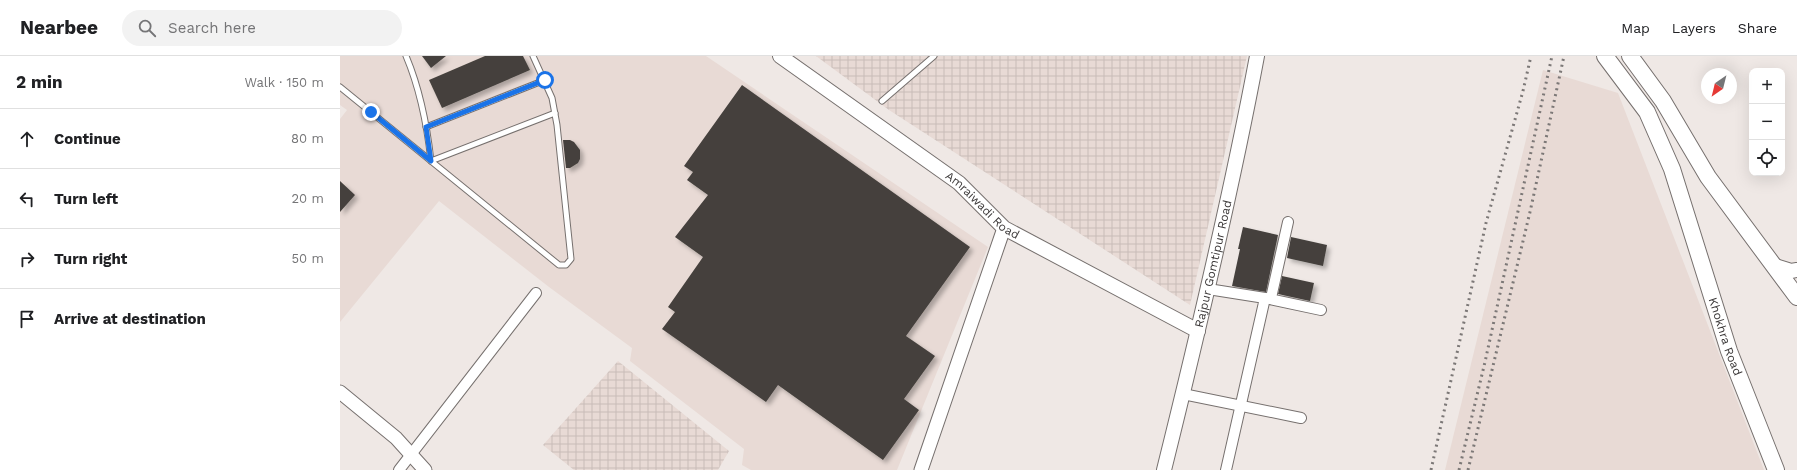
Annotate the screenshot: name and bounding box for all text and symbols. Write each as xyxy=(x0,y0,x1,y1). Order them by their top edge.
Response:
search box xyxy=(122,10,402,46)
text: Nearbee xyxy=(20,16,98,39)
icon: search xyxy=(136,17,158,39)
text: Search here xyxy=(168,19,256,37)
text: Map xyxy=(1621,20,1650,36)
text: Layers xyxy=(1672,20,1716,36)
text: Share xyxy=(1738,20,1777,36)
north arrow xyxy=(1701,68,1737,104)
map controls xyxy=(1749,68,1785,176)
button: + xyxy=(1749,68,1785,104)
route start xyxy=(536,71,554,89)
text: 2 min xyxy=(16,72,62,92)
text: Walk · 150 m xyxy=(245,75,324,90)
route end xyxy=(362,103,380,121)
button: − xyxy=(1749,104,1785,140)
icon: ahead xyxy=(16,128,38,150)
text: Continue xyxy=(54,130,121,148)
text: 80 m xyxy=(291,131,324,146)
button: locate xyxy=(1749,140,1785,176)
street label: Amraiwadi Road xyxy=(943,169,1022,242)
icon: left xyxy=(16,188,38,210)
text: Turn left xyxy=(54,190,118,208)
text: 20 m xyxy=(292,191,324,206)
street label: Rajpur Gomtipur Road xyxy=(1192,199,1234,329)
icon: right xyxy=(16,248,38,270)
text: Turn right xyxy=(54,250,127,268)
text: 50 m xyxy=(292,251,324,266)
street label: Khokhra Road xyxy=(1706,296,1745,378)
icon: arrive xyxy=(16,308,38,330)
text: Arrive at destination xyxy=(54,310,206,328)

